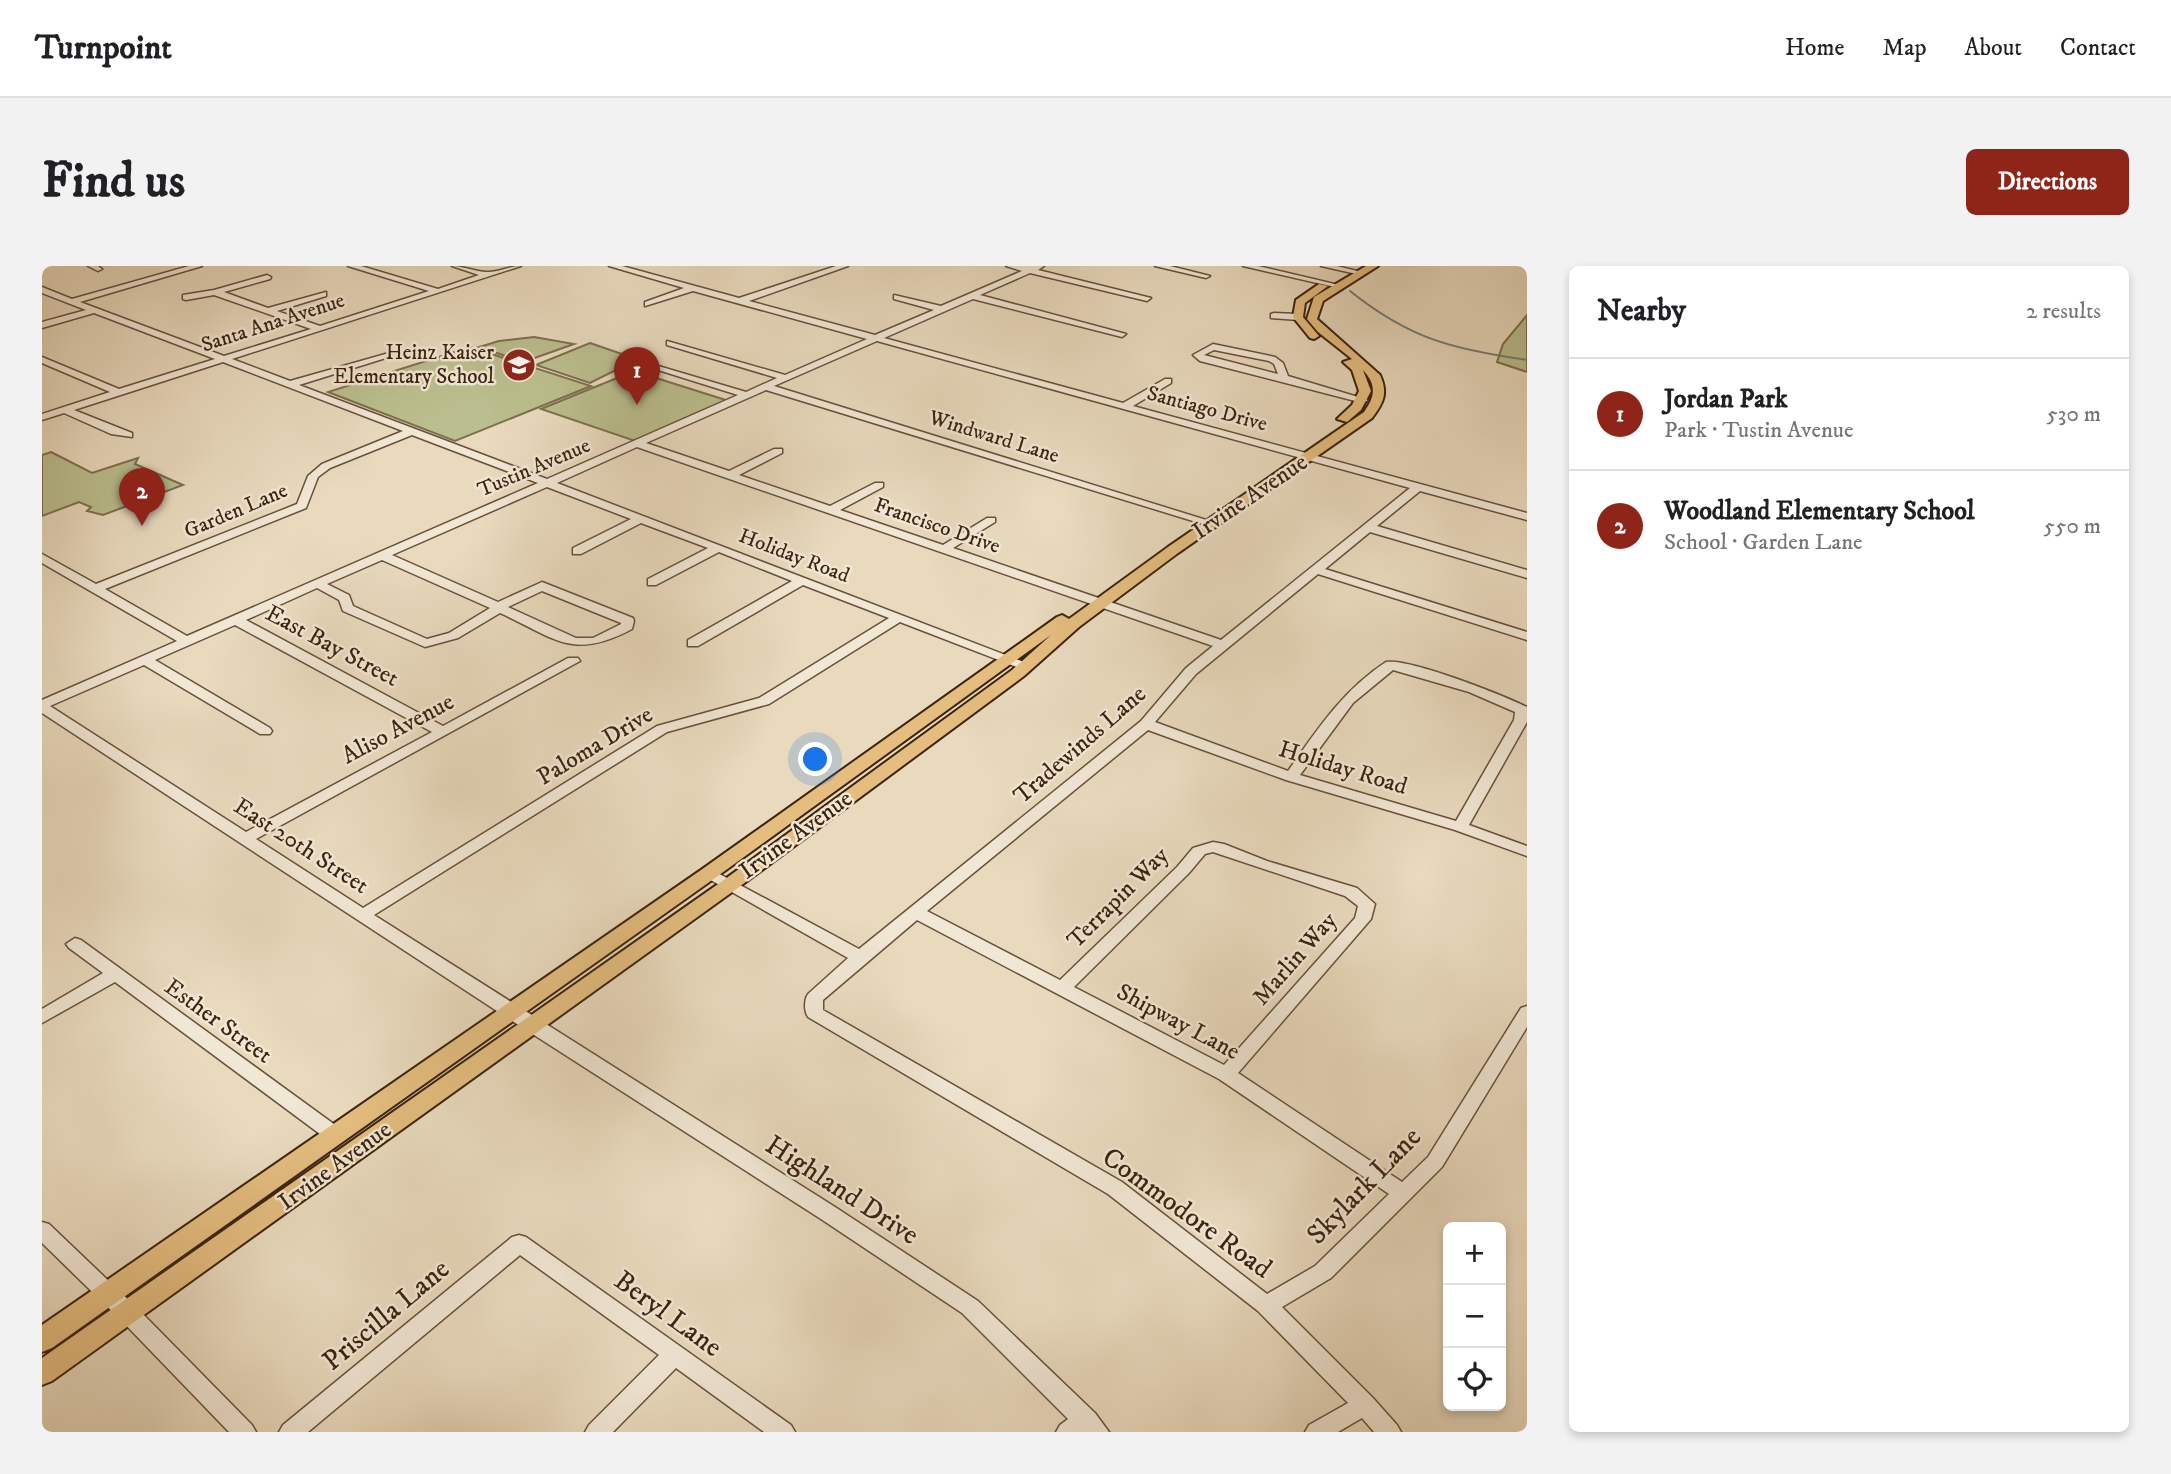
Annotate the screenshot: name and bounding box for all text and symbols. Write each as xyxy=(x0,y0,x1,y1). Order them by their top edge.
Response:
text: Turnpoint xyxy=(35,28,172,69)
text: Home xyxy=(1785,33,1844,63)
text: Map xyxy=(1882,33,1927,63)
text: About xyxy=(1965,33,2022,63)
text: Contact xyxy=(2060,33,2136,63)
button: Directions xyxy=(1966,149,2129,215)
text: Find us xyxy=(42,151,185,213)
street label: Santa Ana Avenue xyxy=(198,287,348,358)
text: Nearby xyxy=(1597,293,1686,330)
text: 2 results xyxy=(2026,297,2101,326)
place label: Heinz Kaiser Elementary School xyxy=(333,340,495,390)
school or university icon: Heinz Kaiser Elementary School xyxy=(500,346,538,384)
pin: 1 xyxy=(614,347,660,405)
street label: Santiago Drive xyxy=(1144,380,1270,438)
text: Jordan Park xyxy=(1664,383,1788,416)
text: 1 xyxy=(1616,400,1624,429)
text: 530 m xyxy=(2046,400,2101,429)
street label: Windward Lane xyxy=(925,405,1062,469)
text: Park · Tustin Avenue xyxy=(1664,416,1853,445)
street label: Tustin Avenue xyxy=(474,433,594,503)
street label: Irvine Avenue xyxy=(1187,447,1313,547)
pin: 2 xyxy=(119,468,165,526)
street label: Garden Lane xyxy=(180,477,292,544)
street label: Francisco Drive xyxy=(871,492,1004,560)
text: Woodland Elementary School xyxy=(1664,495,1975,528)
text: 2 xyxy=(1614,512,1626,541)
text: 550 m xyxy=(2044,512,2101,541)
street label: Holiday Road xyxy=(735,523,853,589)
text: School · Garden Lane xyxy=(1664,528,1863,557)
street label: East Bay Street xyxy=(260,598,404,694)
street label: Tradewinds Lane xyxy=(1008,679,1152,811)
street label: Aliso Avenue xyxy=(337,687,459,771)
street label: Paloma Drive xyxy=(532,700,658,792)
street label: Holiday Road xyxy=(1275,734,1411,802)
your location xyxy=(798,742,832,776)
street label: Irvine Avenue xyxy=(734,784,859,886)
street label: East 20th Street xyxy=(228,791,374,901)
street label: Terrapin Way xyxy=(1061,840,1176,955)
street label: Marlin Way xyxy=(1246,906,1344,1012)
street label: Esther Street xyxy=(158,972,278,1070)
street label: Shipway Lane xyxy=(1111,977,1245,1067)
street label: Irvine Avenue xyxy=(273,1115,398,1217)
street label: Skylark Lane xyxy=(1299,1120,1429,1252)
street label: Highland Drive xyxy=(759,1127,925,1253)
street label: Commodore Road xyxy=(1095,1140,1279,1286)
map controls xyxy=(1443,1222,1506,1411)
button: + xyxy=(1443,1222,1506,1285)
street label: Priscilla Lane xyxy=(315,1252,457,1378)
street label: Beryl Lane xyxy=(607,1263,729,1365)
button: − xyxy=(1443,1285,1506,1348)
button: locate xyxy=(1443,1348,1506,1411)

